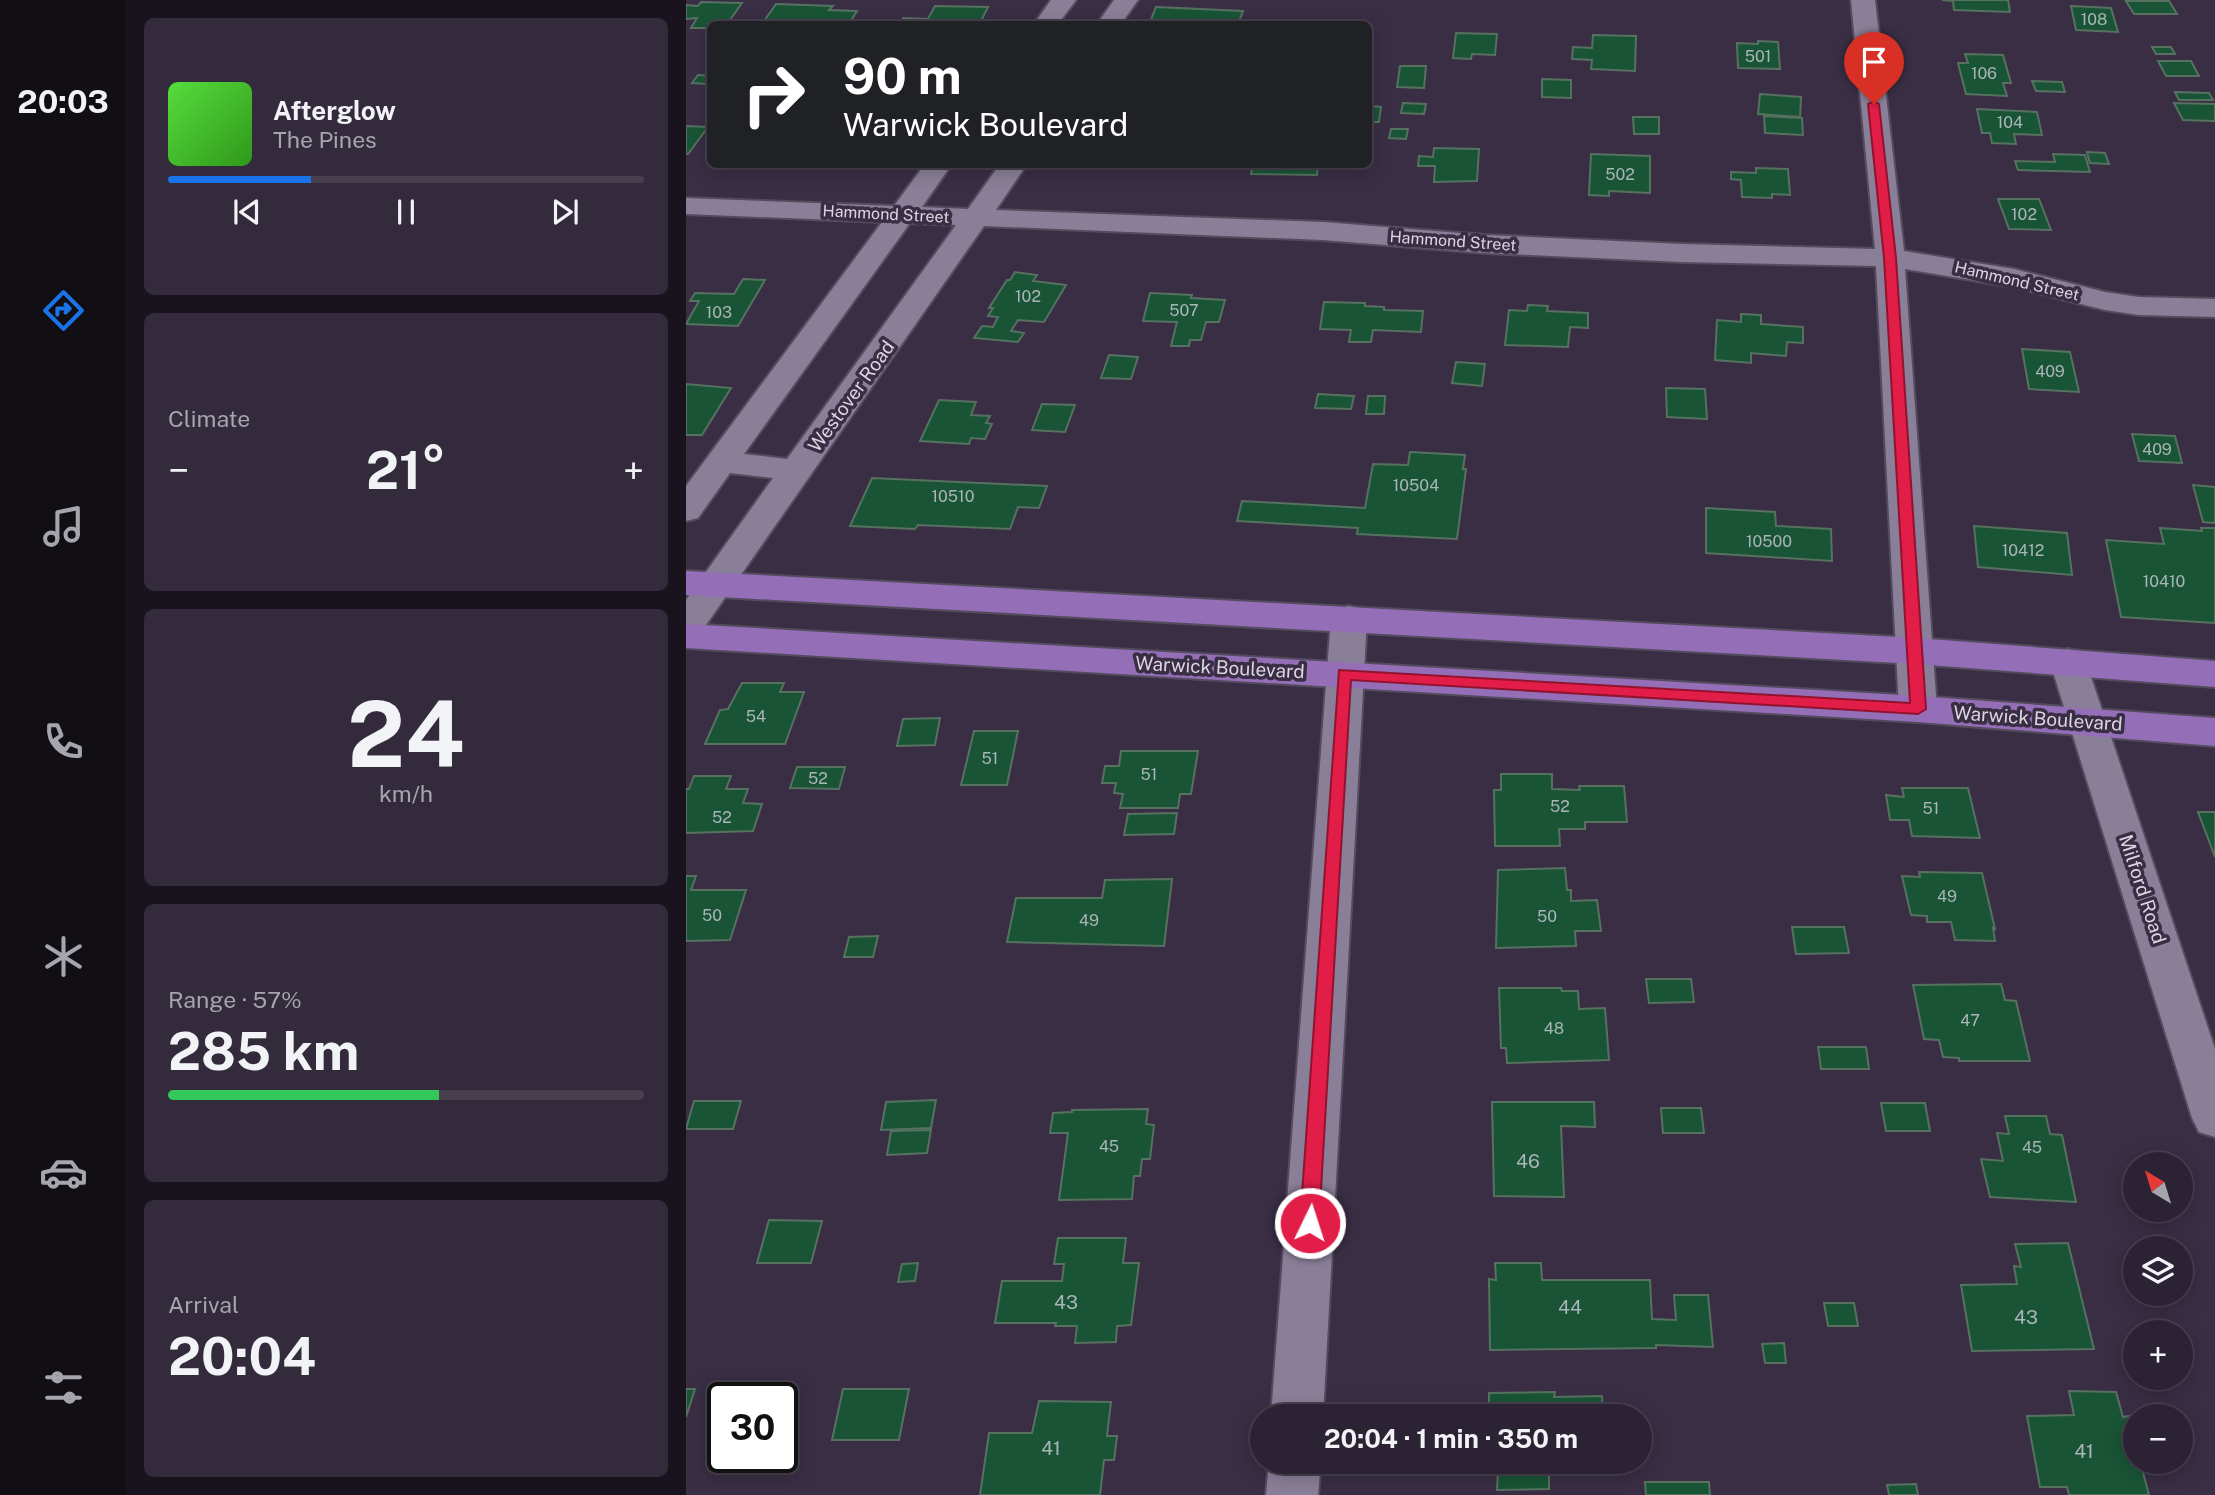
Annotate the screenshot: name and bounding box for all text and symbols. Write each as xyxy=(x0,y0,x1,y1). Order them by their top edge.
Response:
house number: 108 xyxy=(2081,10,2107,29)
pin xyxy=(1844,32,1904,104)
icon: arrive xyxy=(1855,43,1893,81)
text: 90 m xyxy=(843,47,962,105)
house number: 501 xyxy=(1745,47,1771,66)
icon: right xyxy=(728,49,819,140)
house number: 106 xyxy=(1971,64,1997,83)
text: 20:03 xyxy=(17,83,109,120)
text: Afterglow xyxy=(273,95,396,126)
text: Warwick Boulevard xyxy=(843,106,1128,143)
house number: 104 xyxy=(1997,113,2023,132)
text: The Pines xyxy=(273,126,377,153)
house number: 502 xyxy=(1605,165,1635,184)
icon: previous xyxy=(228,193,266,231)
icon: pause xyxy=(387,193,425,231)
icon: next xyxy=(546,193,584,231)
street label: Hammond Street xyxy=(822,201,950,227)
house number: 102 xyxy=(2011,205,2037,224)
street label: Hammond Street xyxy=(1389,227,1517,255)
street label: Hammond Street xyxy=(1953,257,2081,305)
icon: directions xyxy=(39,286,88,335)
house number: 102 xyxy=(1015,287,1041,306)
house number: 507 xyxy=(1169,301,1199,320)
house number: 103 xyxy=(706,303,732,322)
street label: Westover Road xyxy=(803,336,899,456)
house number: 409 xyxy=(2035,362,2065,381)
text: Climate xyxy=(168,405,250,432)
text: 21° xyxy=(366,440,446,501)
house number: 409 xyxy=(2142,440,2172,459)
text: − xyxy=(168,448,189,493)
text: + xyxy=(623,448,644,493)
house number: 10504 xyxy=(1393,476,1439,495)
house number: 10510 xyxy=(932,487,975,506)
icon: music xyxy=(39,502,88,551)
house number: 10500 xyxy=(1746,532,1792,551)
house number: 10412 xyxy=(2002,541,2044,560)
house number: 10410 xyxy=(2143,572,2186,591)
street label: Warwick Boulevard xyxy=(1135,652,1305,682)
text: 24 xyxy=(347,681,465,787)
street label: Warwick Boulevard xyxy=(1953,701,2123,735)
house number: 54 xyxy=(746,707,766,726)
icon: phone xyxy=(39,717,88,766)
house number: 51 xyxy=(982,749,998,768)
house number: 51 xyxy=(1141,765,1157,784)
house number: 52 xyxy=(808,769,828,788)
text: km/h xyxy=(379,780,433,807)
house number: 52 xyxy=(1550,797,1570,816)
house number: 51 xyxy=(1923,799,1939,818)
house number: 52 xyxy=(712,808,732,827)
street label: Milford Road xyxy=(2115,832,2171,946)
house number: 49 xyxy=(1937,887,1957,906)
house number: 50 xyxy=(702,906,722,925)
house number: 50 xyxy=(1537,907,1557,926)
house number: 49 xyxy=(1079,911,1099,930)
icon: climate xyxy=(39,932,88,981)
text: Range · 57% xyxy=(168,986,302,1013)
house number: 47 xyxy=(1960,1011,1980,1030)
house number: 48 xyxy=(1544,1019,1564,1038)
text: 285 km xyxy=(168,1021,359,1082)
house number: 45 xyxy=(1099,1137,1119,1156)
house number: 45 xyxy=(2022,1138,2042,1157)
icon: car xyxy=(39,1148,88,1197)
house number: 46 xyxy=(1516,1150,1540,1172)
north arrow xyxy=(2123,1152,2193,1222)
map controls xyxy=(2123,1152,2193,1474)
position arrow xyxy=(1273,1186,1347,1260)
button: layers xyxy=(2123,1236,2193,1306)
text: Arrival xyxy=(168,1291,239,1318)
house number: 43 xyxy=(1054,1291,1078,1313)
house number: 44 xyxy=(1558,1296,1582,1318)
house number: 43 xyxy=(2014,1306,2038,1328)
button: + xyxy=(2123,1320,2193,1390)
text: 20:04 xyxy=(168,1326,316,1387)
icon: filters xyxy=(39,1363,88,1412)
speed limit sign: 30 xyxy=(707,1382,798,1473)
button: − xyxy=(2123,1404,2193,1474)
text: 20:04 · 1 min · 350 m xyxy=(1324,1423,1578,1454)
house number: 41 xyxy=(1041,1437,1061,1459)
house number: 41 xyxy=(2074,1440,2094,1462)

